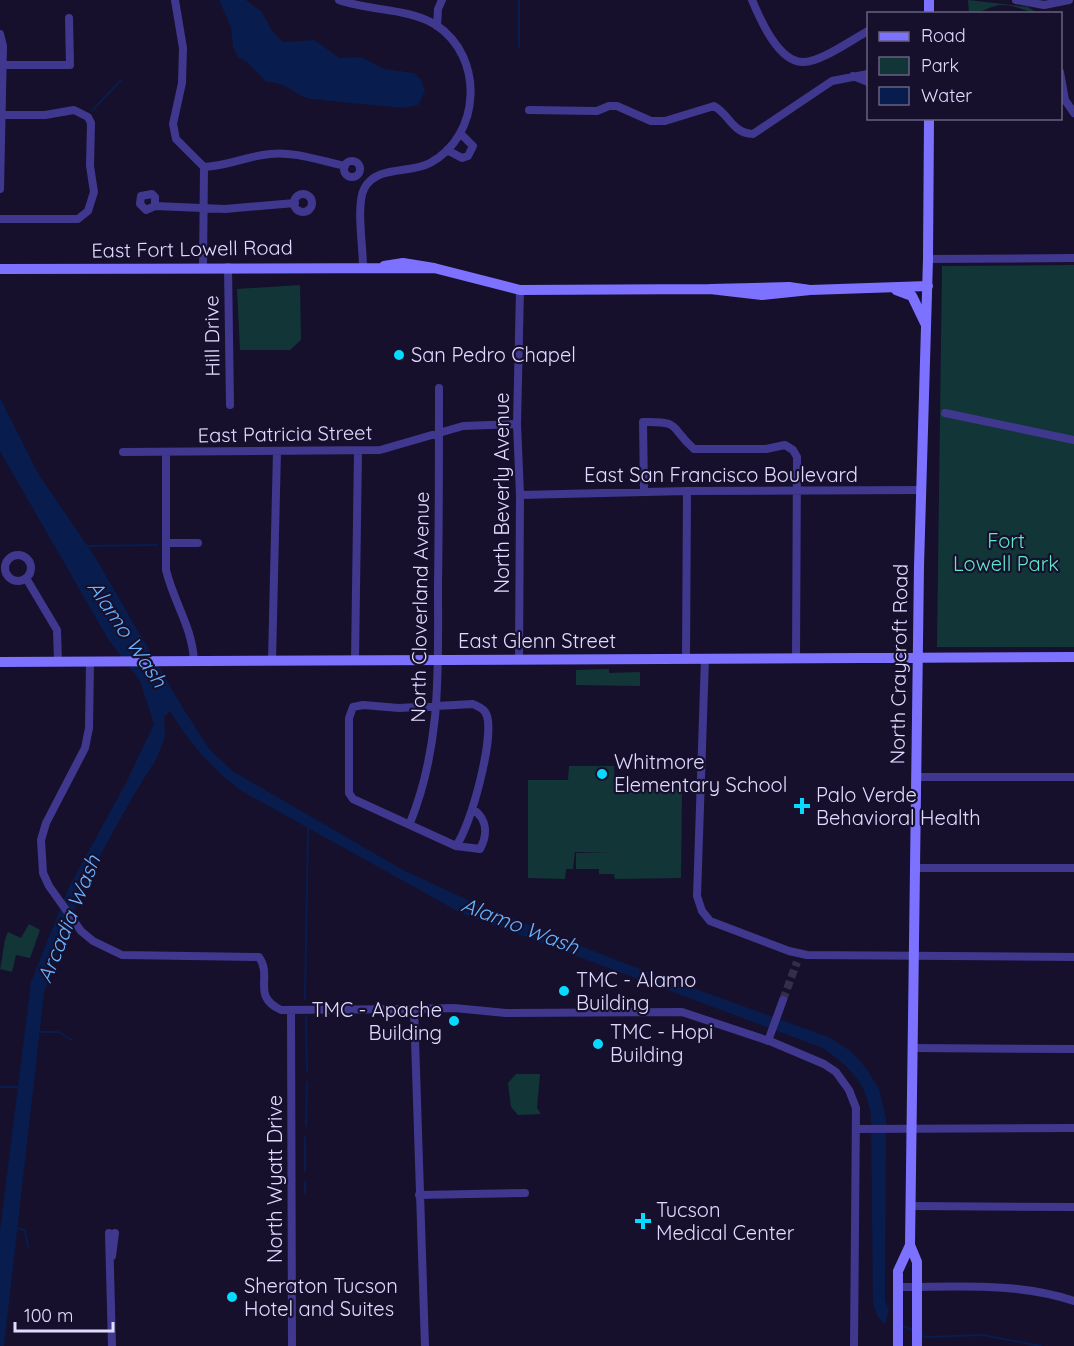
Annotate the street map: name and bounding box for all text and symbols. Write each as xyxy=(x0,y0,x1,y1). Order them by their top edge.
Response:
legend xyxy=(867,12,1062,120)
text: Road xyxy=(921,24,966,47)
text: Park xyxy=(921,54,959,77)
text: Water xyxy=(921,84,972,107)
street label: East Fort Lowell Road xyxy=(91,234,293,263)
street label: Hill Drive xyxy=(198,295,225,377)
place label: San Pedro Chapel xyxy=(411,342,576,367)
marker: San Pedro Chapel xyxy=(392,348,406,362)
street label: North Beverly Avenue xyxy=(489,392,514,594)
street label: East Patricia Street xyxy=(197,419,373,448)
street label: East San Francisco Boulevard xyxy=(584,462,858,487)
street label: North Cloverland Avenue xyxy=(405,491,434,723)
park label: Fort Lowell Park xyxy=(953,528,1059,576)
street label: North Craycroft Road xyxy=(884,563,913,765)
water label: Alamo Wash xyxy=(83,575,174,693)
street label: East Glenn Street xyxy=(458,628,616,653)
place label: Whitmore Elementary School xyxy=(614,749,787,797)
marker: Whitmore Elementary School xyxy=(595,767,609,781)
place label: Palo Verde Behavioral Health xyxy=(816,782,981,830)
marker: Palo Verde Behavioral Health xyxy=(793,797,811,815)
water label: Arcadia Wash xyxy=(31,850,106,986)
water label: Alamo Wash xyxy=(458,891,584,960)
place label: TMC - Alamo Building xyxy=(576,967,696,1015)
marker: TMC - Alamo Building xyxy=(557,984,571,998)
place label: TMC - Apache Building xyxy=(311,997,442,1045)
marker: TMC - Apache Building xyxy=(447,1014,461,1028)
place label: TMC - Hopi Building xyxy=(610,1019,713,1067)
marker: TMC - Hopi Building xyxy=(591,1037,605,1051)
street label: North Wyatt Drive xyxy=(262,1095,287,1263)
place label: Tucson Medical Center xyxy=(656,1197,795,1245)
marker: Tucson Medical Center xyxy=(634,1212,652,1230)
place label: Sheraton Tucson Hotel and Suites xyxy=(244,1273,398,1321)
marker: Sheraton Tucson Hotel and Suites xyxy=(225,1290,239,1304)
scale bar xyxy=(15,1295,112,1333)
text: 100 m xyxy=(24,1304,73,1327)

